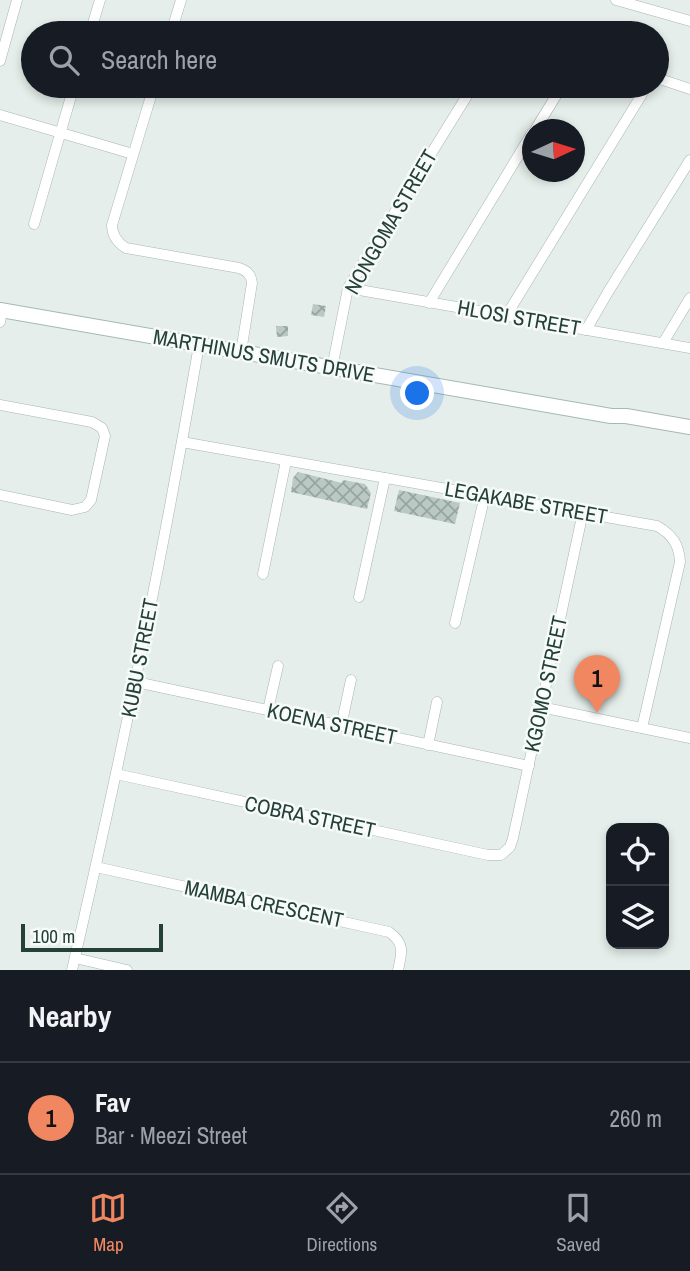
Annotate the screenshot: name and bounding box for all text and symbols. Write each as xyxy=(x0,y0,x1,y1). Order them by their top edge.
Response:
search box xyxy=(21,21,669,98)
icon: search xyxy=(45,41,83,79)
text: Search here xyxy=(101,42,217,77)
north arrow xyxy=(522,119,585,182)
street label: NONGOMA STREET xyxy=(337,144,444,299)
street label: HLOSI STREET xyxy=(455,292,583,343)
street label: MARTHINUS SMUTS DRIVE xyxy=(151,322,377,389)
your location xyxy=(400,376,434,410)
street label: LEGAKABE STREET xyxy=(443,474,610,531)
street label: KUBU STREET xyxy=(114,595,165,720)
street label: KGOMO STREET xyxy=(517,613,574,755)
pin: 1 xyxy=(574,655,620,713)
street label: KOENA STREET xyxy=(264,696,400,752)
street label: COBRA STREET xyxy=(242,789,379,845)
map controls xyxy=(606,823,669,949)
button: locate xyxy=(606,823,669,886)
street label: MAMBA CRESCENT xyxy=(182,873,347,935)
button: layers xyxy=(606,886,669,949)
scale bar xyxy=(21,921,163,953)
text: 100 m xyxy=(32,923,75,949)
text: Nearby xyxy=(28,996,111,1036)
text: Fav xyxy=(95,1085,131,1120)
text: 1 xyxy=(46,1103,56,1134)
text: 260 m xyxy=(610,1103,662,1134)
text: Bar · Meezi Street xyxy=(95,1120,247,1151)
tab: Map xyxy=(89,1189,127,1257)
tab: Directions xyxy=(306,1189,377,1257)
tab: Saved xyxy=(556,1189,601,1257)

